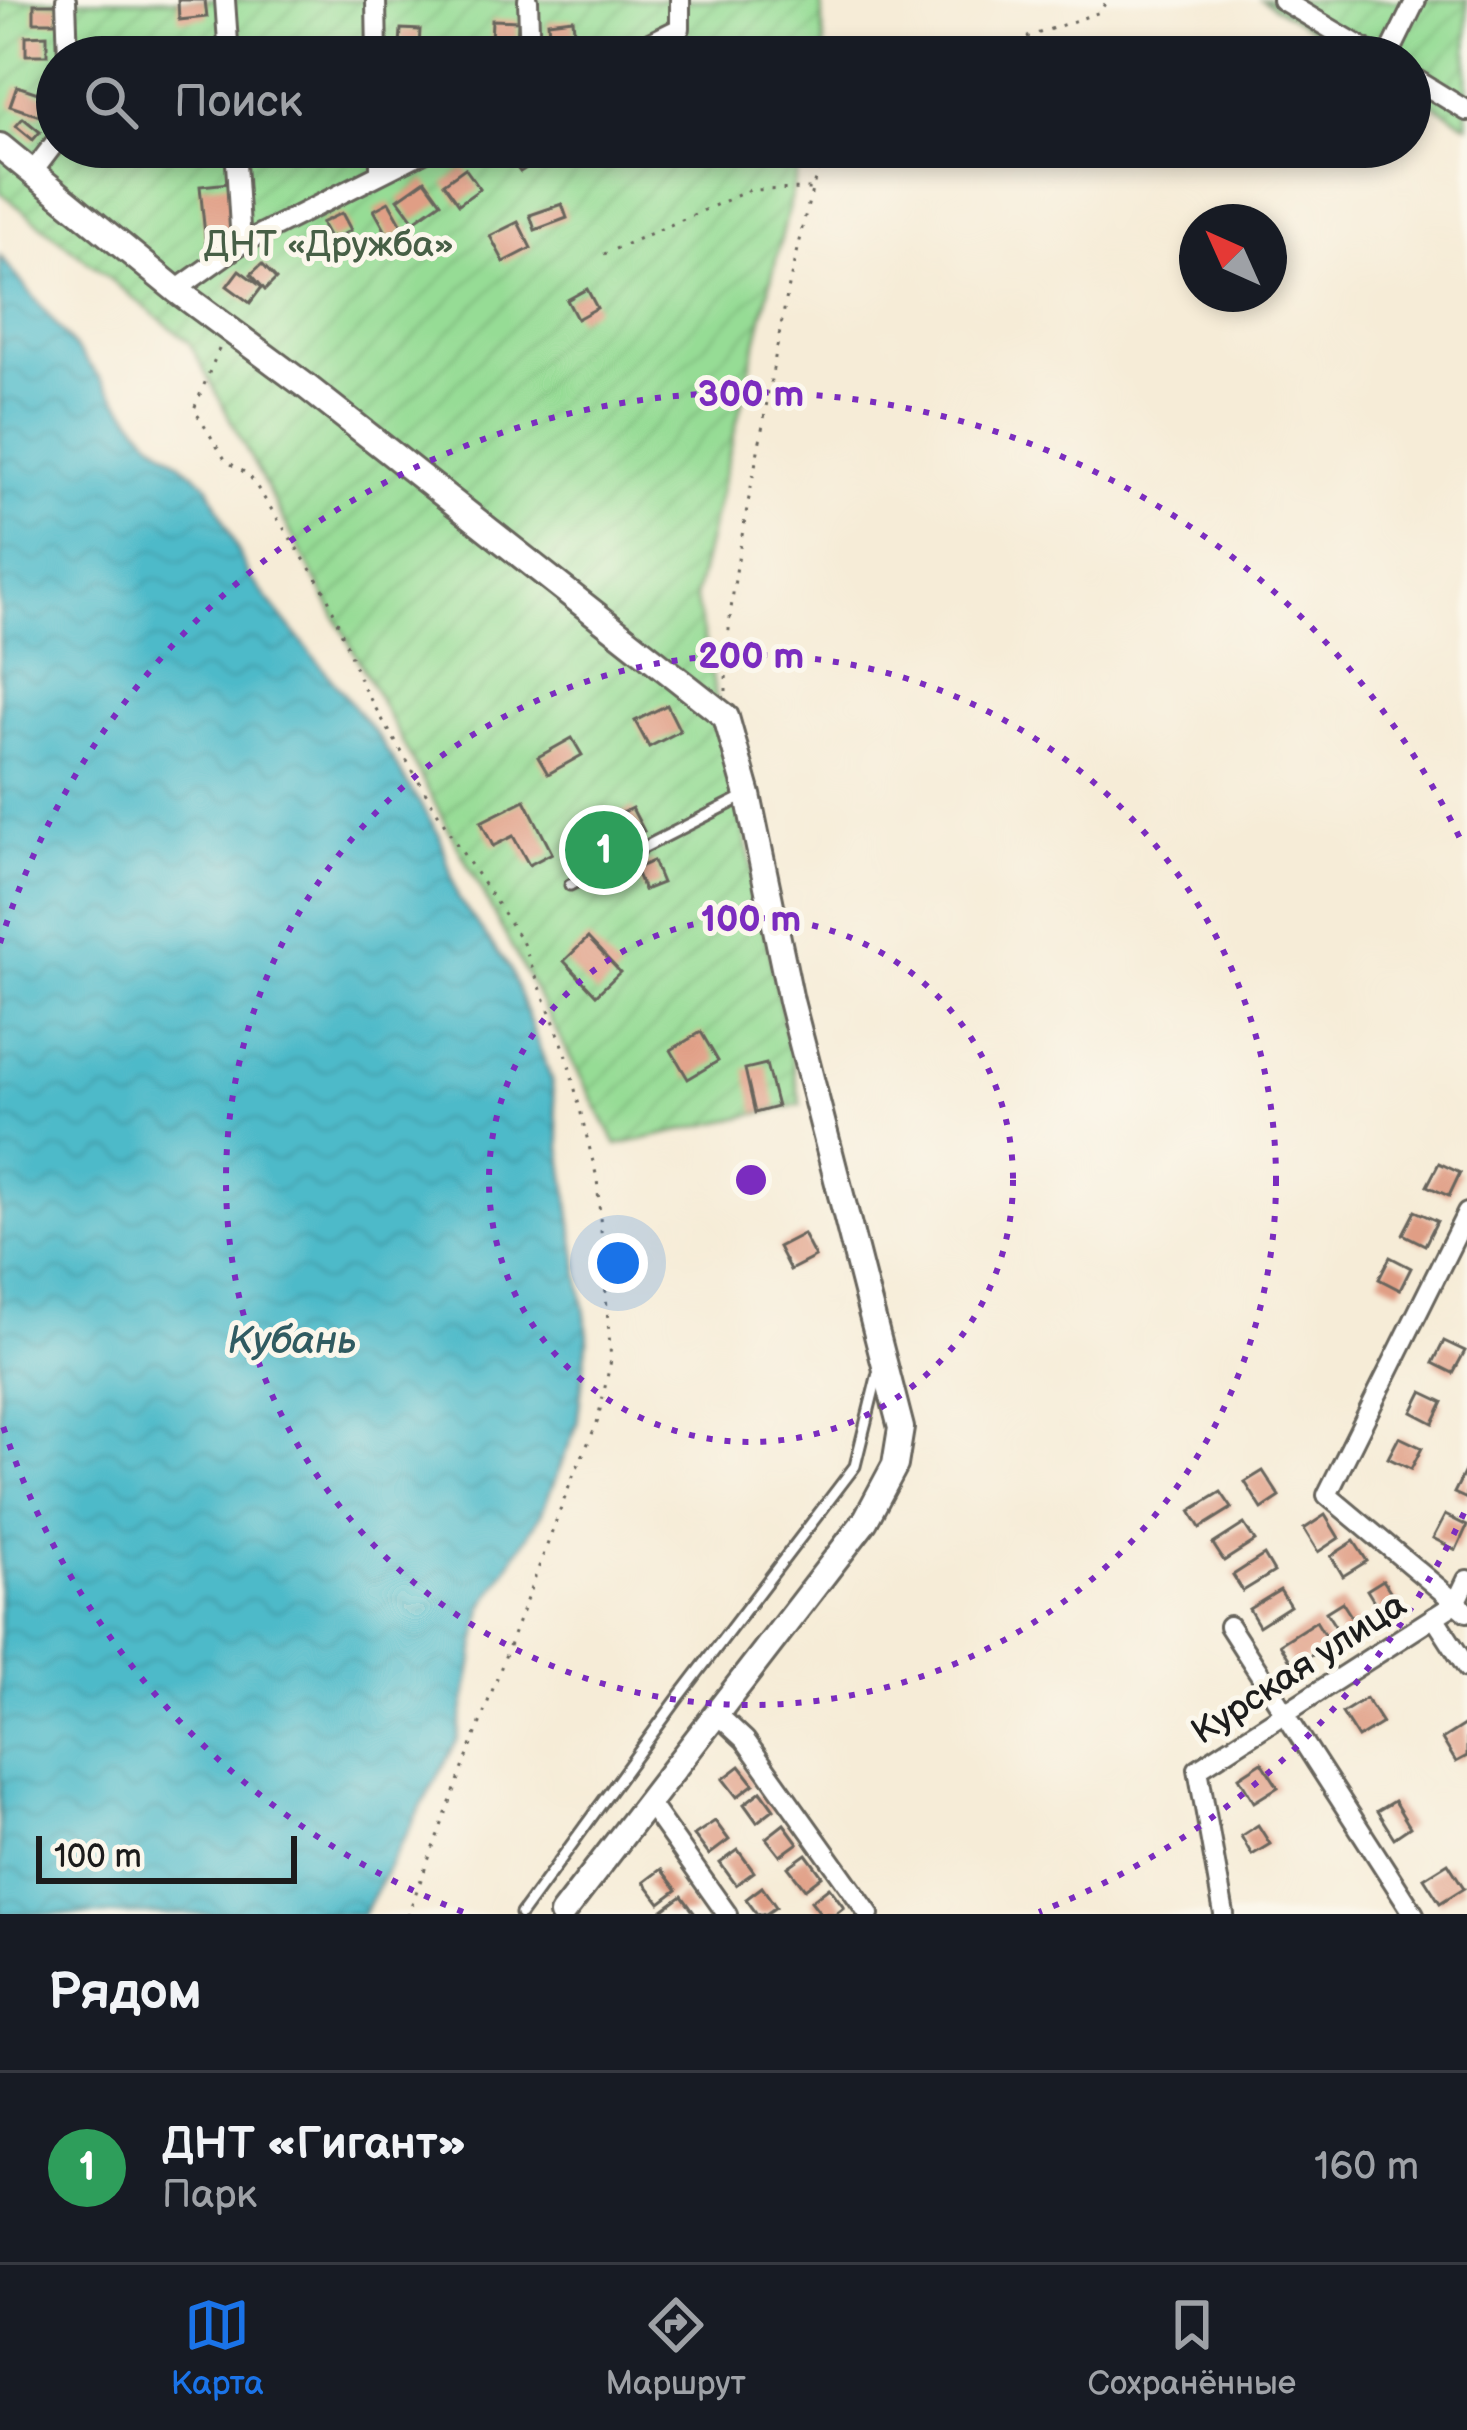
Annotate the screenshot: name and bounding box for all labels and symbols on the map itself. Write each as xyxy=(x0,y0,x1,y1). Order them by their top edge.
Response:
north arrow xyxy=(1179,204,1287,312)
park label: ДНТ «Дружба» xyxy=(204,224,454,267)
text: 300 m xyxy=(698,374,804,417)
text: 200 m xyxy=(698,636,804,679)
pin: 1 xyxy=(565,805,643,895)
text: 100 m xyxy=(701,899,801,942)
centre of rings xyxy=(730,1159,772,1201)
your location xyxy=(588,1233,648,1293)
water label: Кубань xyxy=(228,1318,356,1365)
street label: Курская улица xyxy=(1184,1584,1415,1754)
scale bar xyxy=(36,1830,297,1883)

